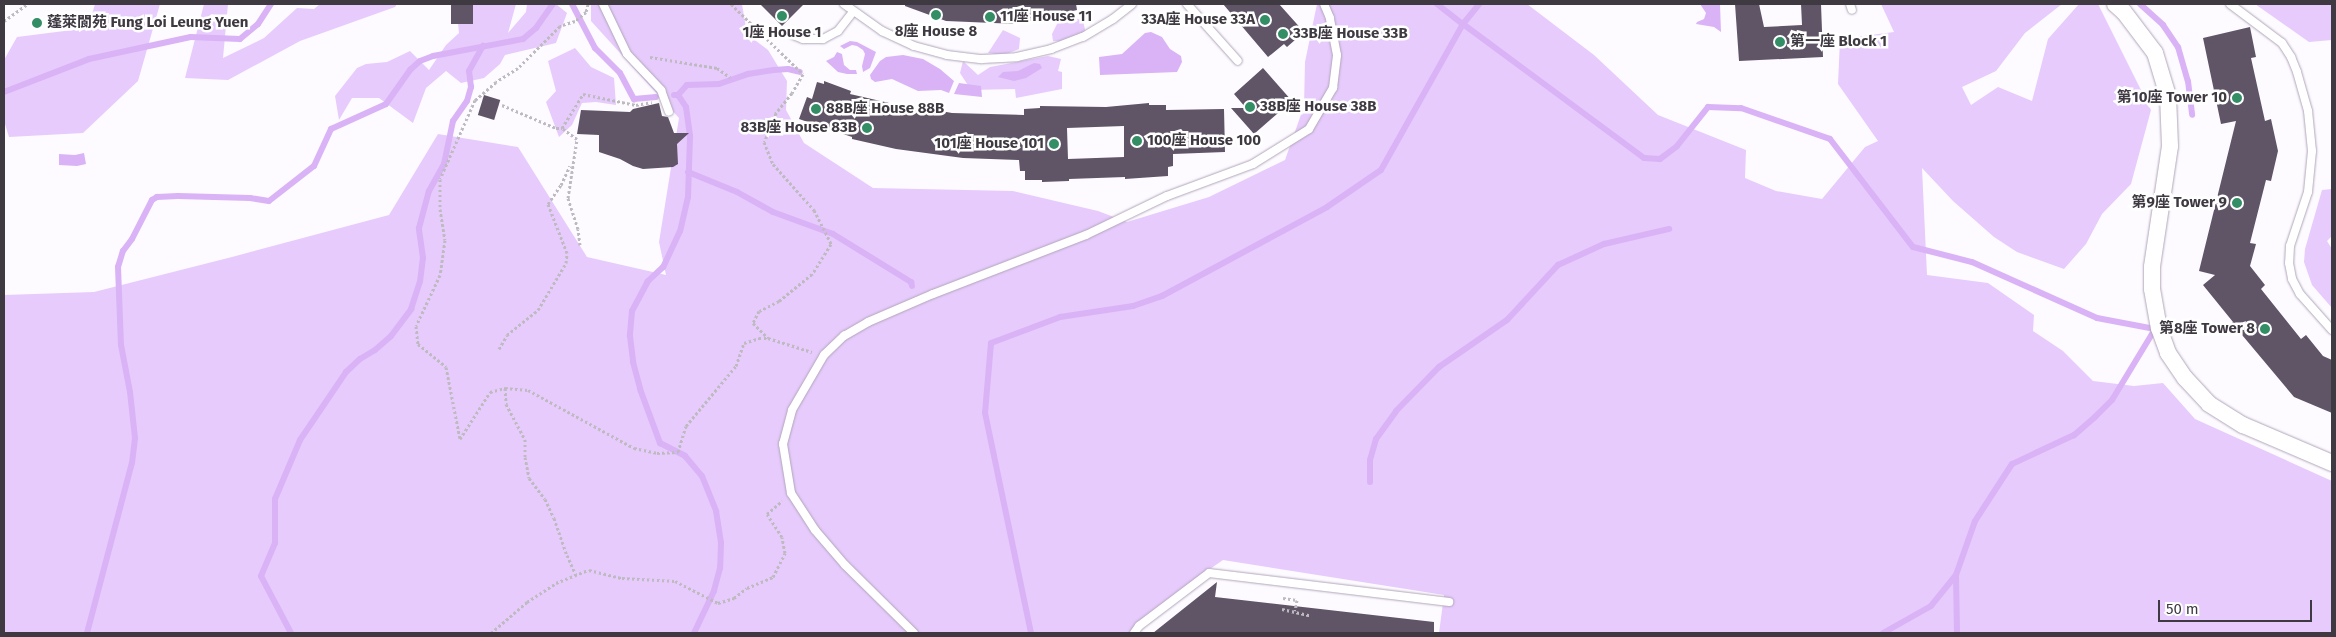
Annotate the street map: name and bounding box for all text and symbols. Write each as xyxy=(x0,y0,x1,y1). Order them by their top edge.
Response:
place label: 11座 House 11 xyxy=(1000,8,1092,26)
marker: 8座 House 8 xyxy=(930,9,942,21)
marker: 1座 House 1 xyxy=(776,10,788,22)
marker: 11座 House 11 xyxy=(984,11,996,23)
place label: 33A座 House 33A xyxy=(1141,11,1255,29)
place label: 蓬萊閬苑 Fung Loi Leung Yuen xyxy=(47,14,248,32)
marker: 33A座 House 33A xyxy=(1259,14,1271,26)
marker: 蓬萊閬苑 Fung Loi Leung Yuen xyxy=(31,17,43,29)
place label: 8座 House 8 xyxy=(895,23,977,41)
place label: 1座 House 1 xyxy=(743,24,821,42)
place label: 33B座 House 33B xyxy=(1293,25,1408,43)
marker: 33B座 House 33B xyxy=(1277,28,1289,40)
place label: 第一座 Block 1 xyxy=(1790,33,1887,51)
marker: 第一座 Block 1 xyxy=(1774,36,1786,48)
place label: 第10座 Tower 10 xyxy=(2117,89,2227,107)
marker: 第10座 Tower 10 xyxy=(2231,92,2243,104)
place label: 38B座 House 38B xyxy=(1260,98,1377,116)
place label: 88B座 House 88B xyxy=(826,100,944,118)
marker: 38B座 House 38B xyxy=(1244,101,1256,113)
marker: 88B座 House 88B xyxy=(810,103,822,115)
place label: 83B座 House 83B xyxy=(740,119,857,137)
marker: 83B座 House 83B xyxy=(861,122,873,134)
place label: 100座 House 100 xyxy=(1147,132,1261,150)
place label: 101座 House 101 xyxy=(934,135,1044,153)
marker: 100座 House 100 xyxy=(1131,135,1143,147)
marker: 101座 House 101 xyxy=(1048,138,1060,150)
place label: 第9座 Tower 9 xyxy=(2132,194,2227,212)
marker: 第9座 Tower 9 xyxy=(2231,197,2243,209)
place label: 第8座 Tower 8 xyxy=(2159,320,2255,338)
marker: 第8座 Tower 8 xyxy=(2259,323,2271,335)
scale bar xyxy=(2161,590,2315,622)
text: 50 m xyxy=(2166,600,2199,618)

